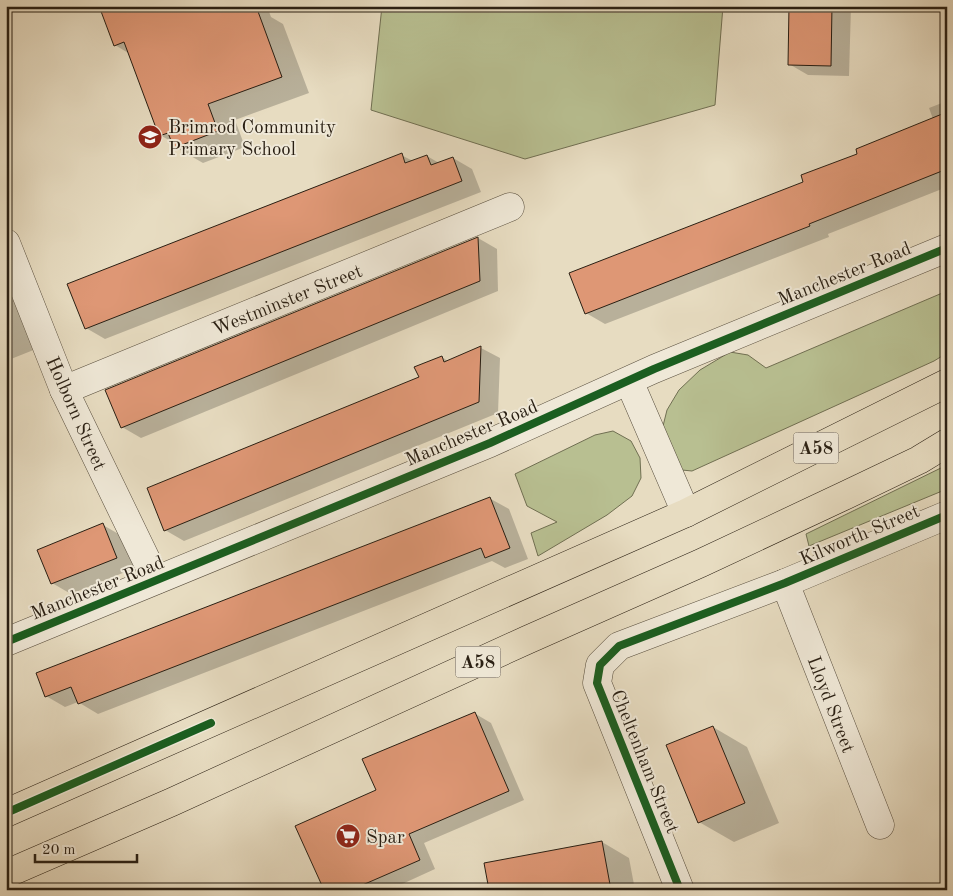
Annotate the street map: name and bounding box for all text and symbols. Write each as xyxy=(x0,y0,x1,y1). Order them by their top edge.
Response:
place label: Brimrod Community Primary School xyxy=(168,119,336,160)
school or university icon: Brimrod Community Primary School xyxy=(137,124,163,150)
street label: Manchester Road xyxy=(776,240,914,311)
street label: Westminster Street xyxy=(210,263,366,340)
street label: Holborn Street xyxy=(41,354,108,474)
street label: Manchester Road xyxy=(403,398,541,471)
road number: A58 xyxy=(794,432,838,463)
street label: Kilworth Street xyxy=(797,502,923,570)
street label: Manchester Road xyxy=(29,554,167,625)
road number: A58 xyxy=(456,646,500,678)
street label: Lloyd Street xyxy=(803,654,857,756)
street label: Cheltenham Street xyxy=(606,687,681,836)
supermarket icon: Spar xyxy=(335,823,361,849)
place label: Spar xyxy=(366,829,405,848)
scale bar xyxy=(35,831,138,863)
text: 20 m xyxy=(42,843,76,858)

